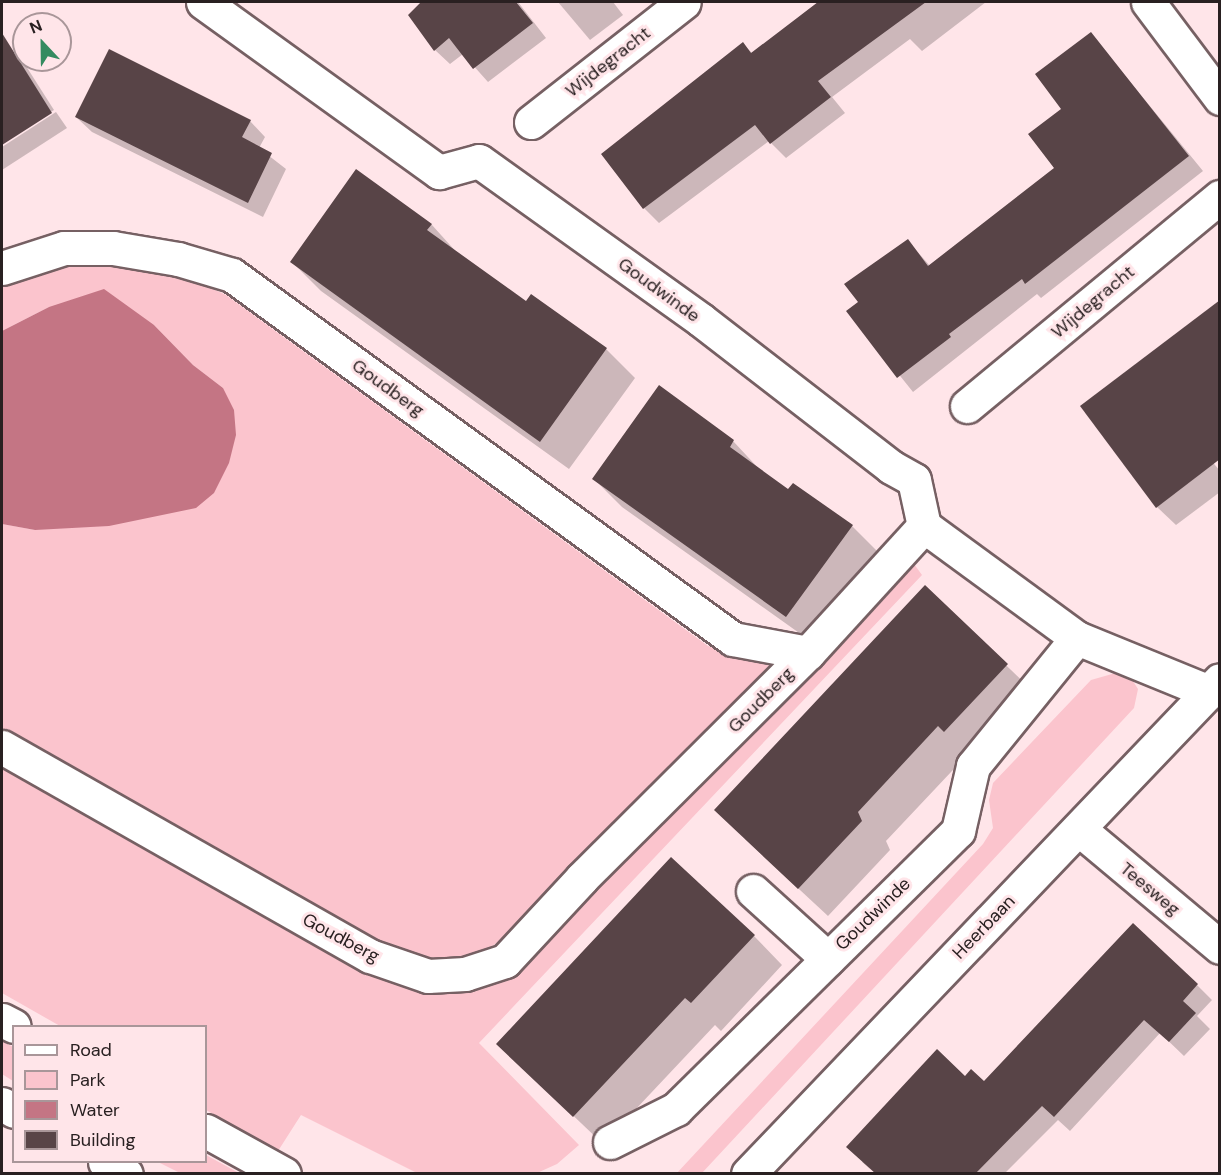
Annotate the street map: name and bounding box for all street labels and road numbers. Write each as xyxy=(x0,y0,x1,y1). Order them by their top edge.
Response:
street label: Wijdegracht xyxy=(561,22,655,102)
street label: Goudwinde xyxy=(614,253,704,327)
street label: Wijdegracht xyxy=(1047,261,1139,343)
street label: Goudberg xyxy=(348,355,428,421)
street label: Goudberg xyxy=(724,663,798,737)
street label: Teesweg xyxy=(1116,858,1184,920)
street label: Goudwinde xyxy=(831,873,915,955)
street label: Heerbaan xyxy=(948,891,1020,963)
street label: Goudberg xyxy=(299,909,383,967)

